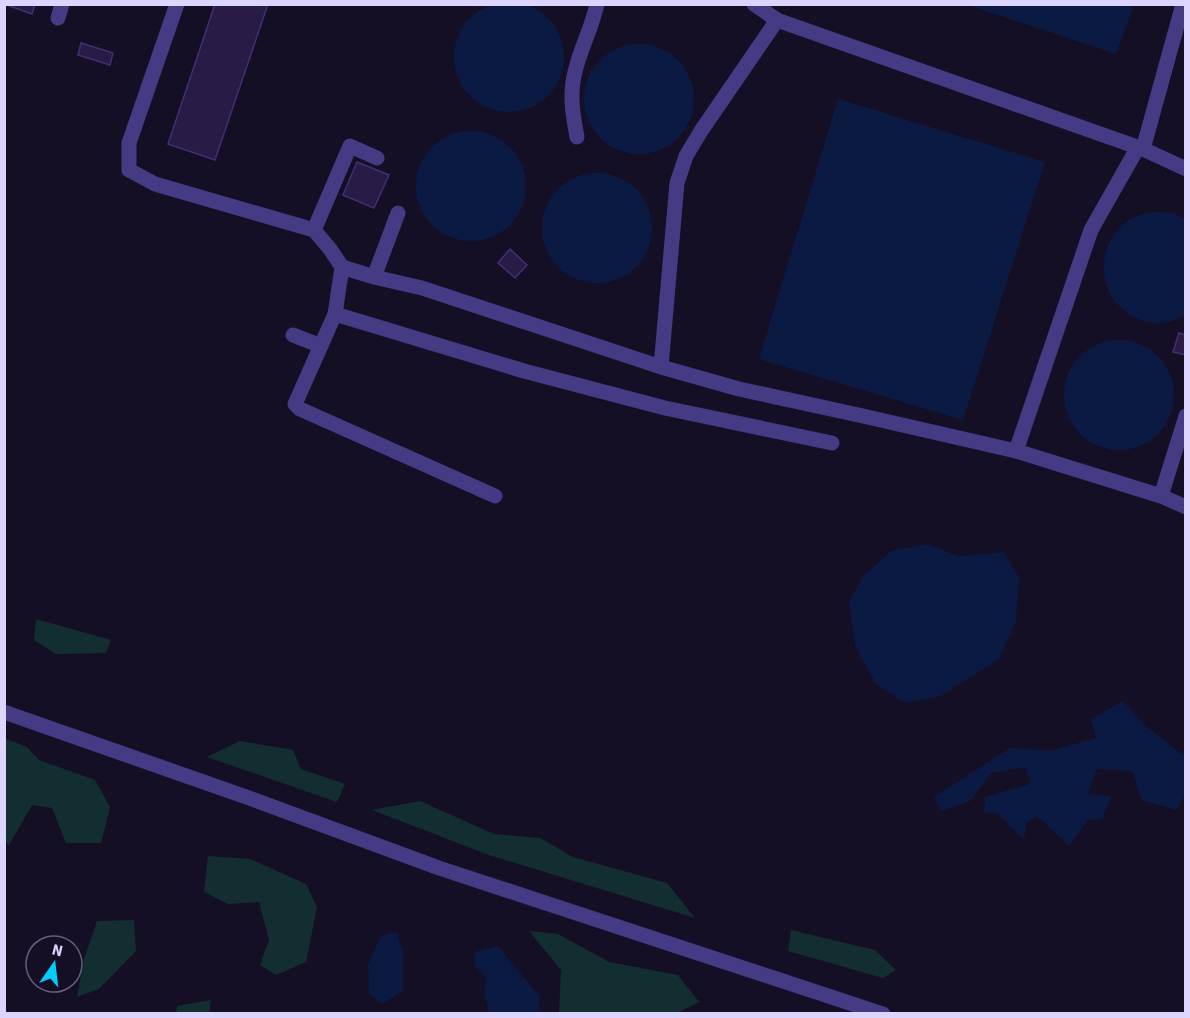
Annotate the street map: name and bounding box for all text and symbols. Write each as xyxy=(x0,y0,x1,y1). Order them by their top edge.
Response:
north arrow xyxy=(24,934,84,994)
text: N xyxy=(50,938,65,962)

